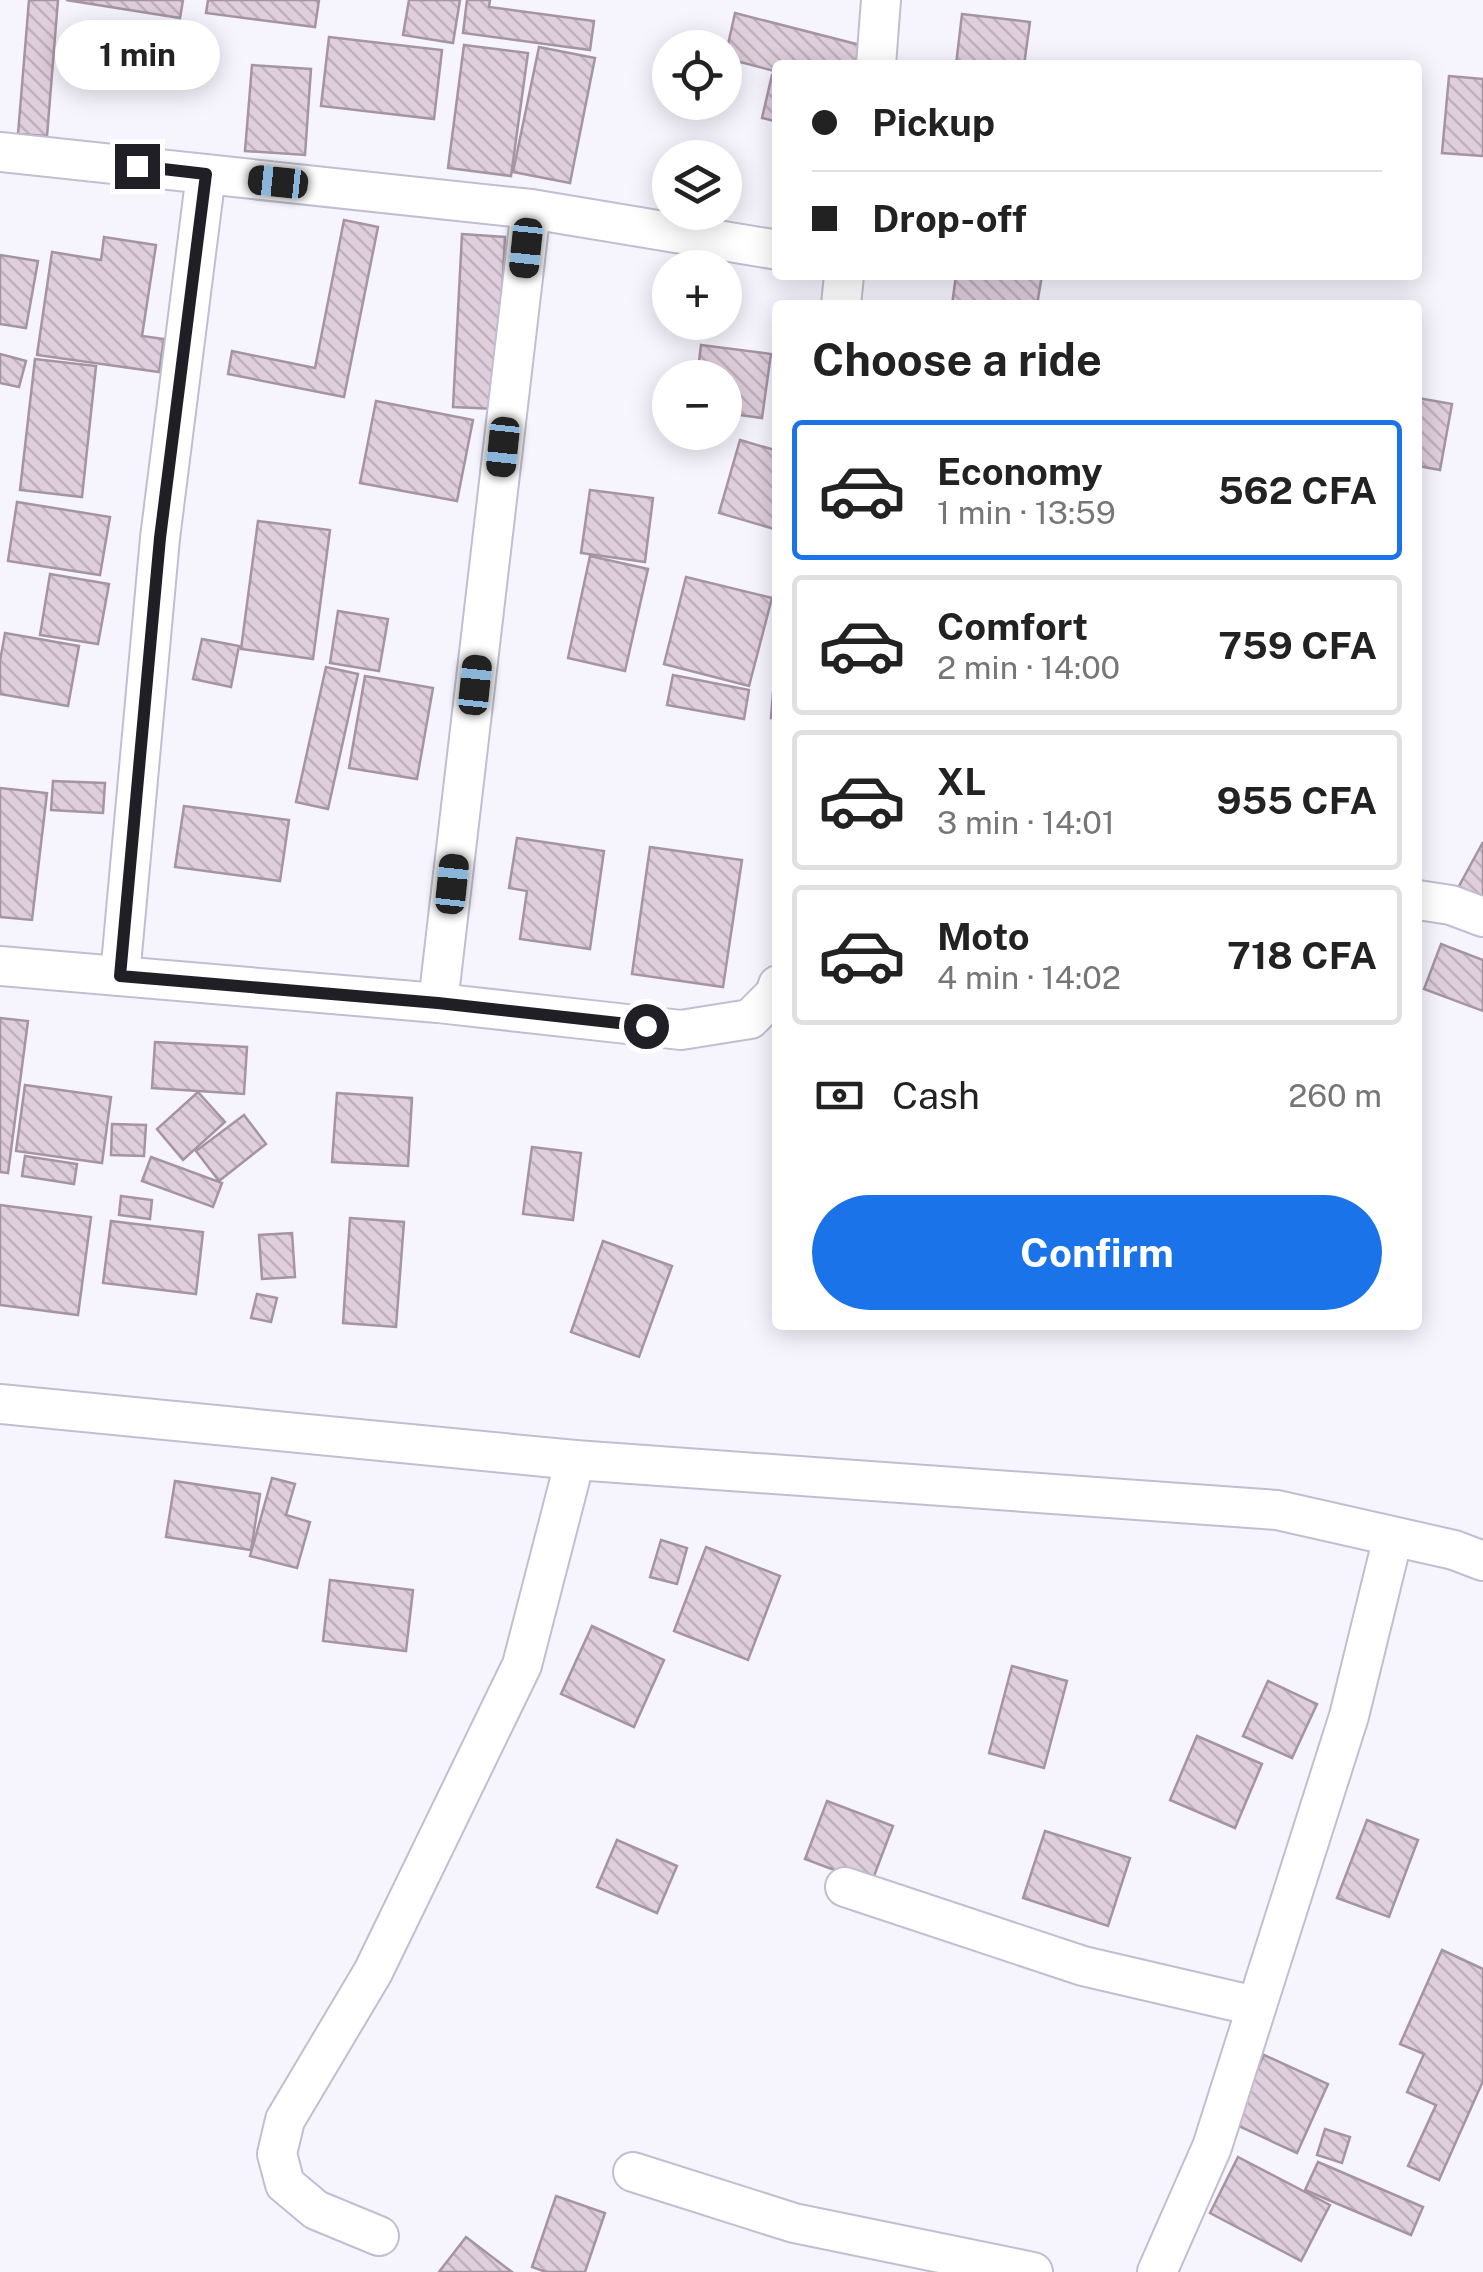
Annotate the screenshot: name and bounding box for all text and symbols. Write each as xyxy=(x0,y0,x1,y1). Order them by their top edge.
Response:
callout: 1 min xyxy=(54,21,220,91)
map controls xyxy=(652,30,742,450)
button: locate xyxy=(652,30,742,120)
text: 1 min xyxy=(99,36,176,73)
text: Pickup xyxy=(872,100,995,145)
button: layers xyxy=(652,140,742,230)
route end xyxy=(115,144,160,189)
car xyxy=(247,164,309,200)
text: Drop-off xyxy=(872,196,1027,241)
car xyxy=(508,217,544,279)
button: + xyxy=(652,250,742,340)
text: Choose a ride xyxy=(812,333,1102,386)
button: − xyxy=(652,360,742,450)
car xyxy=(485,416,521,478)
icon: car xyxy=(817,445,907,535)
text: Economy xyxy=(937,449,1103,494)
text: 562 CFA xyxy=(1218,468,1377,513)
text: 1 min · 13:59 xyxy=(937,494,1116,531)
icon: car xyxy=(817,600,907,690)
text: Comfort xyxy=(937,604,1088,649)
text: 759 CFA xyxy=(1218,623,1377,668)
text: 2 min · 14:00 xyxy=(937,649,1120,686)
car xyxy=(457,654,493,716)
icon: car xyxy=(817,755,907,845)
text: XL xyxy=(937,759,986,804)
text: 955 CFA xyxy=(1216,778,1377,823)
text: 3 min · 14:01 xyxy=(937,804,1115,841)
car xyxy=(434,853,470,915)
icon: car xyxy=(817,910,907,1000)
text: Moto xyxy=(937,914,1030,959)
text: 718 CFA xyxy=(1227,933,1377,978)
text: 4 min · 14:02 xyxy=(937,959,1121,996)
route start xyxy=(624,1004,669,1049)
icon: cash xyxy=(812,1068,867,1123)
text: Cash xyxy=(892,1073,980,1118)
text: 260 m xyxy=(1288,1077,1382,1114)
button: Confirm xyxy=(812,1195,1382,1310)

